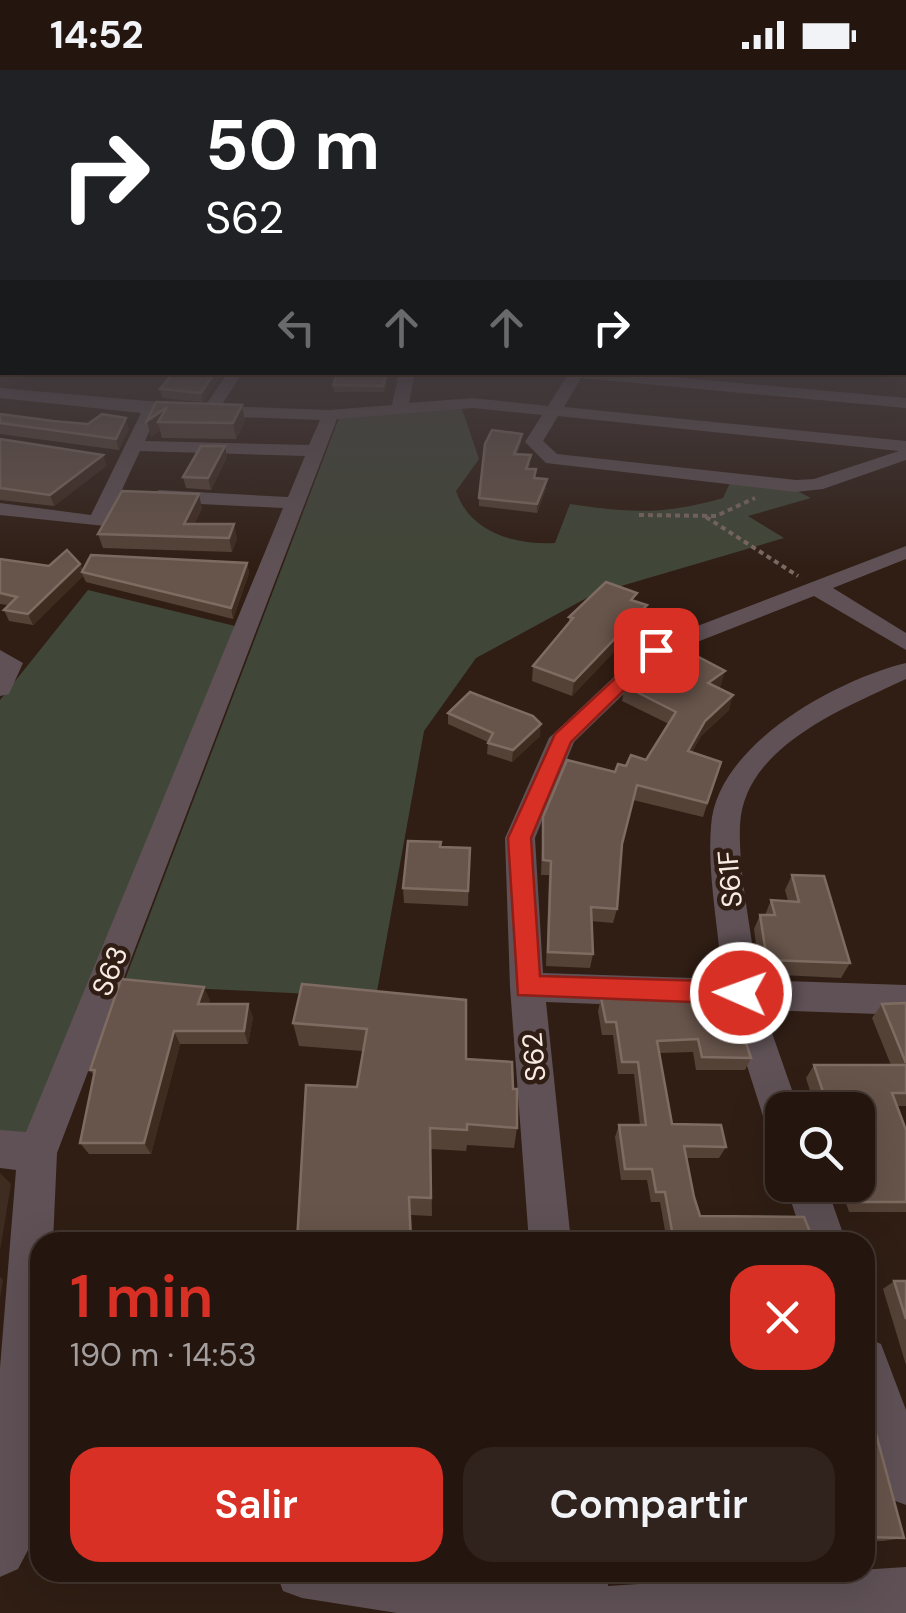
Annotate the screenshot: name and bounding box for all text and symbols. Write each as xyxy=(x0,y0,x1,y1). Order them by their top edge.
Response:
text: 14:52 xyxy=(50,10,143,60)
text: 50 m xyxy=(205,100,380,191)
icon: right xyxy=(40,110,170,240)
text: S62 xyxy=(205,188,284,247)
icon: left xyxy=(269,300,324,355)
icon: ahead xyxy=(374,300,429,355)
icon: ahead xyxy=(479,300,534,355)
icon: right xyxy=(584,300,639,355)
pin xyxy=(614,608,699,693)
icon: arrive xyxy=(629,623,684,678)
street label: S61F xyxy=(709,849,751,909)
street label: S63 xyxy=(83,941,137,1001)
position arrow xyxy=(689,941,793,1045)
street label: S62 xyxy=(513,1031,555,1083)
map controls xyxy=(765,1092,875,1202)
button: search xyxy=(765,1092,875,1202)
text: 1 min xyxy=(70,1257,213,1336)
button: close xyxy=(730,1265,835,1370)
text: 190 m · 14:53 xyxy=(70,1334,257,1376)
button: Salir xyxy=(70,1447,443,1562)
button: Compartir xyxy=(463,1447,835,1562)

